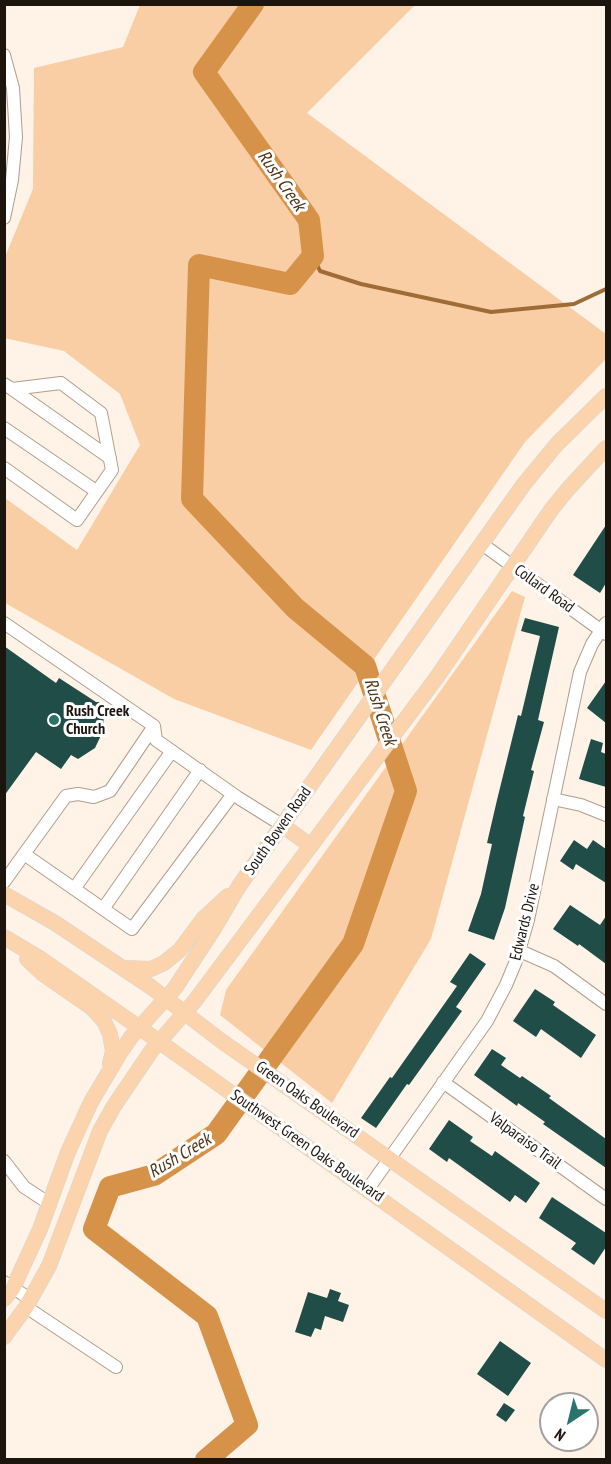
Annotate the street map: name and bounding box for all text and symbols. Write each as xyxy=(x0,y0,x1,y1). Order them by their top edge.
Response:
water label: Rush Creek xyxy=(252,147,310,215)
street label: Collard Road xyxy=(510,561,578,617)
water label: Rush Creek xyxy=(359,676,401,748)
place label: Rush Creek Church xyxy=(66,701,129,739)
marker: Rush Creek Church xyxy=(47,713,61,727)
street label: South Bowen Road xyxy=(240,783,316,879)
street label: Edwards Drive xyxy=(506,881,544,963)
street label: Green Oaks Boulevard xyxy=(252,1057,362,1143)
street label: Southwest Green Oaks Boulevard xyxy=(227,1086,387,1206)
street label: Valparaiso Trail xyxy=(485,1109,565,1173)
water label: Rush Creek xyxy=(145,1129,215,1183)
north arrow xyxy=(539,1392,599,1452)
text: N xyxy=(551,1424,569,1446)

